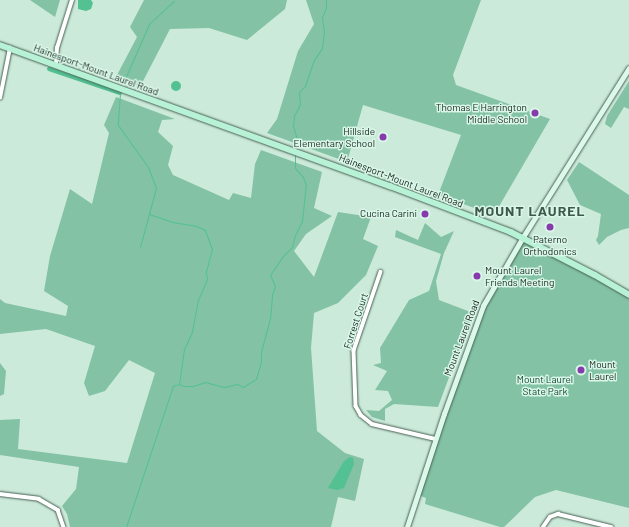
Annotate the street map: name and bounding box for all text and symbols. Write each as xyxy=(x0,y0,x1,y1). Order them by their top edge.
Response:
street label: Hainesport-Mount Laurel Road xyxy=(32,42,160,98)
place label: Thomas E Harrington Middle School xyxy=(436,101,527,124)
marker: Thomas E Harrington Middle School xyxy=(530,108,540,118)
place label: Hillside Elementary School xyxy=(294,125,375,148)
marker: Hillside Elementary School xyxy=(378,132,388,142)
street label: Hainesport-Mount Laurel Road xyxy=(337,152,465,210)
district label: MOUNT LAUREL xyxy=(475,203,585,219)
place label: Cucina Carini xyxy=(360,208,417,220)
marker: Cucina Carini xyxy=(420,209,430,219)
marker: Paterno Orthodonics xyxy=(545,222,555,232)
place label: Paterno Orthodonics xyxy=(523,233,577,256)
place label: Mount Laurel Friends Meeting xyxy=(485,264,554,288)
marker: Mount Laurel Friends Meeting xyxy=(472,271,482,281)
street label: Forrest Court xyxy=(341,292,371,350)
street label: Mount Laurel Road xyxy=(442,298,482,378)
place label: Mount Laurel xyxy=(589,358,616,382)
marker: Mount Laurel xyxy=(576,365,586,375)
park label: Mount Laurel State Park xyxy=(517,373,573,396)

